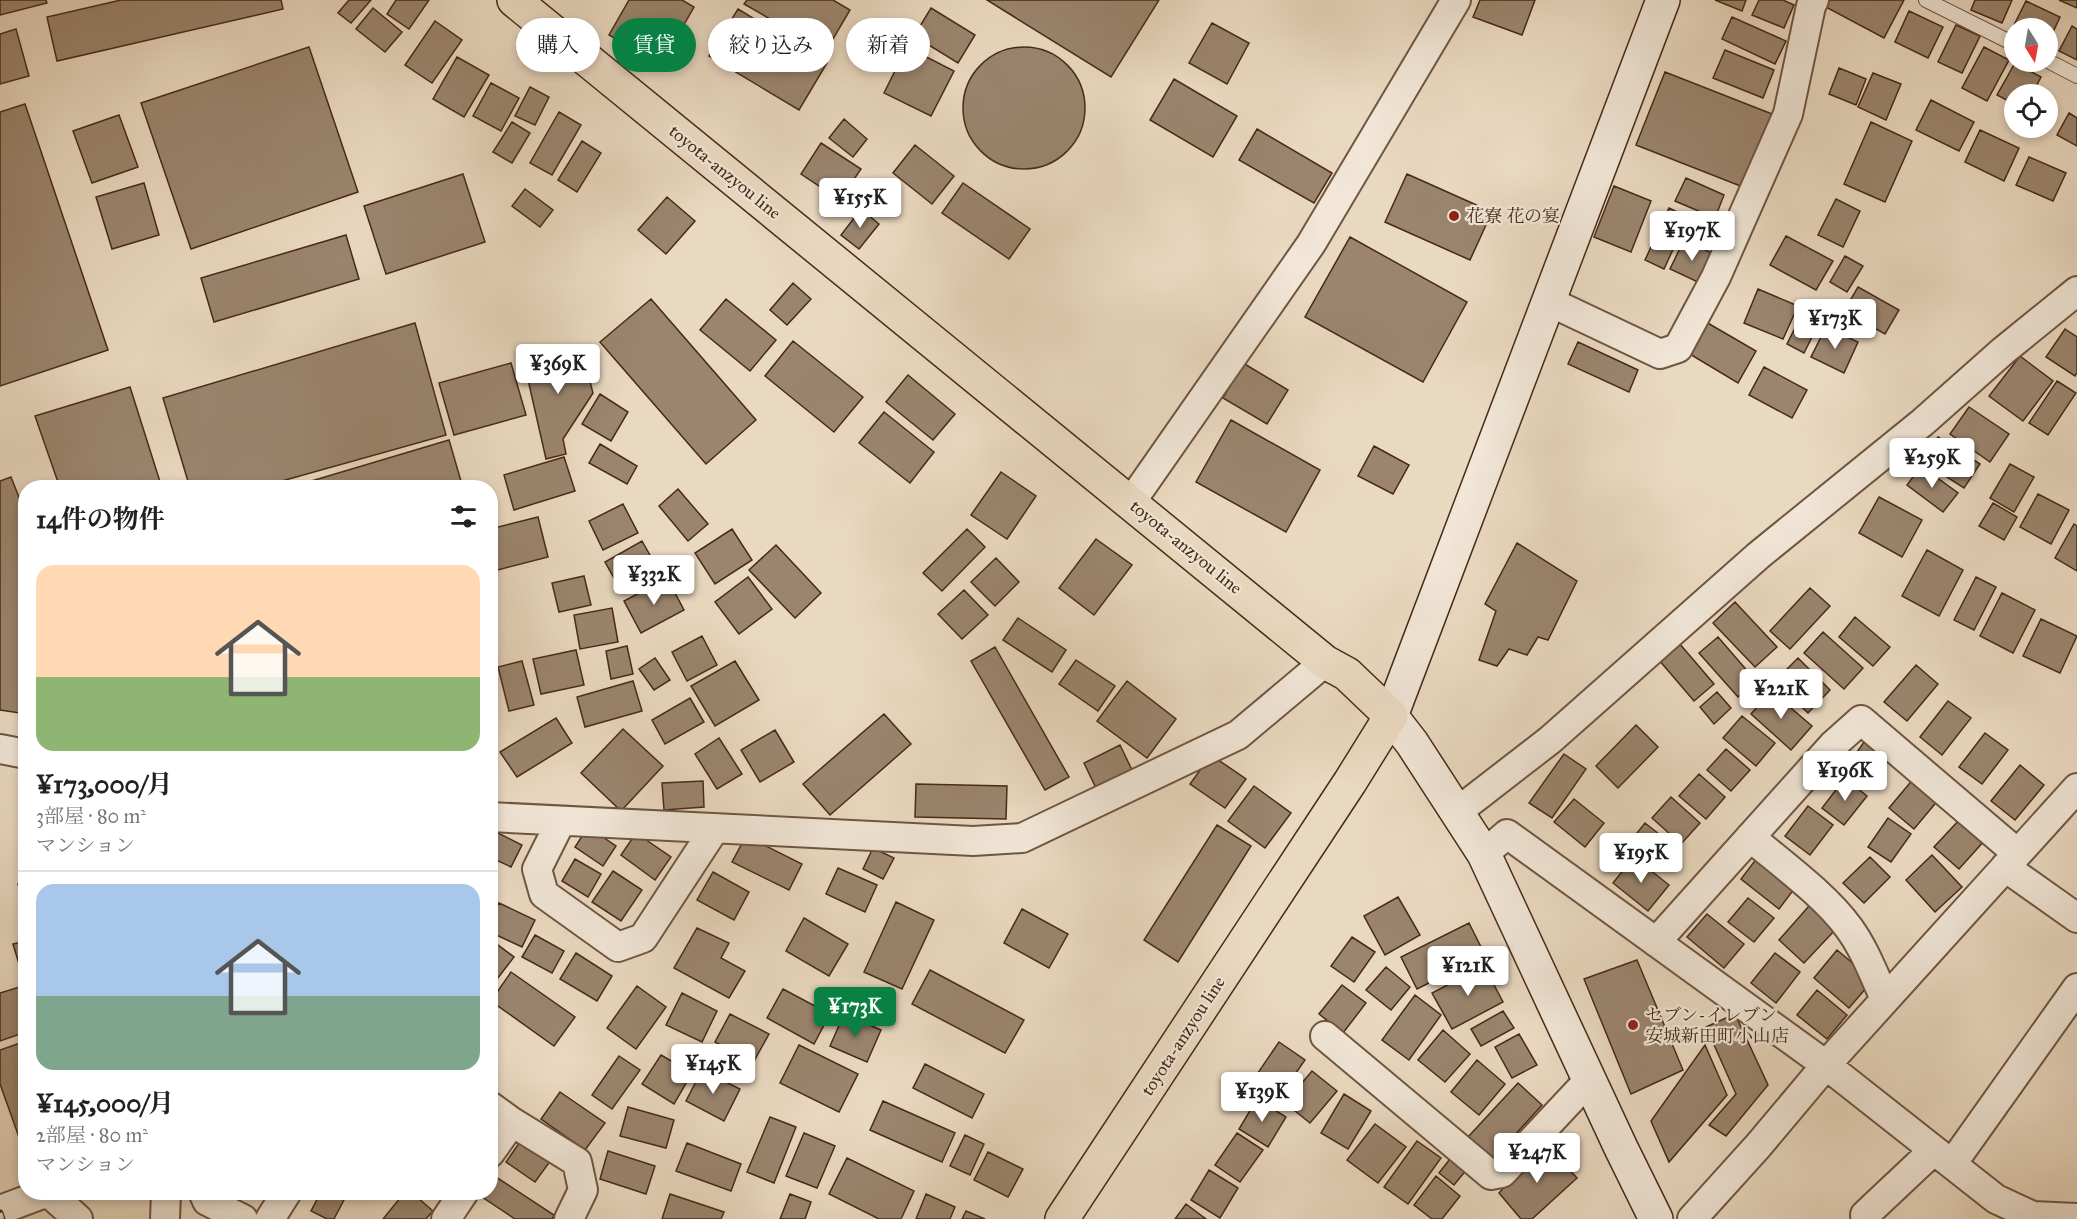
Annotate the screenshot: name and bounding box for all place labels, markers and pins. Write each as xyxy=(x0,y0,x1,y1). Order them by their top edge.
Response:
pin: ¥155K xyxy=(818,178,902,229)
place label: 花寮 花の宴 xyxy=(1466,205,1560,227)
marker: 花寮 花の宴 xyxy=(1447,209,1461,223)
pin: ¥197K xyxy=(1650,211,1734,262)
pin: ¥173K xyxy=(1793,299,1877,350)
pin: ¥369K xyxy=(516,344,600,395)
pin: ¥259K xyxy=(1890,438,1974,489)
pin: ¥332K xyxy=(612,555,696,606)
pin: ¥221K xyxy=(1739,669,1823,720)
pin: ¥196K xyxy=(1803,751,1887,802)
pin: ¥195K xyxy=(1599,833,1683,884)
pin: ¥121K xyxy=(1426,946,1510,997)
pin: ¥173K xyxy=(813,987,897,1038)
place label: セブン-イレブン 安城新田町小山店 xyxy=(1645,1004,1789,1047)
marker: セブン-イレブン 安城新田町小山店 xyxy=(1626,1018,1640,1032)
pin: ¥145K xyxy=(671,1044,755,1095)
pin: ¥139K xyxy=(1220,1072,1304,1123)
pin: ¥247K xyxy=(1495,1133,1579,1184)

